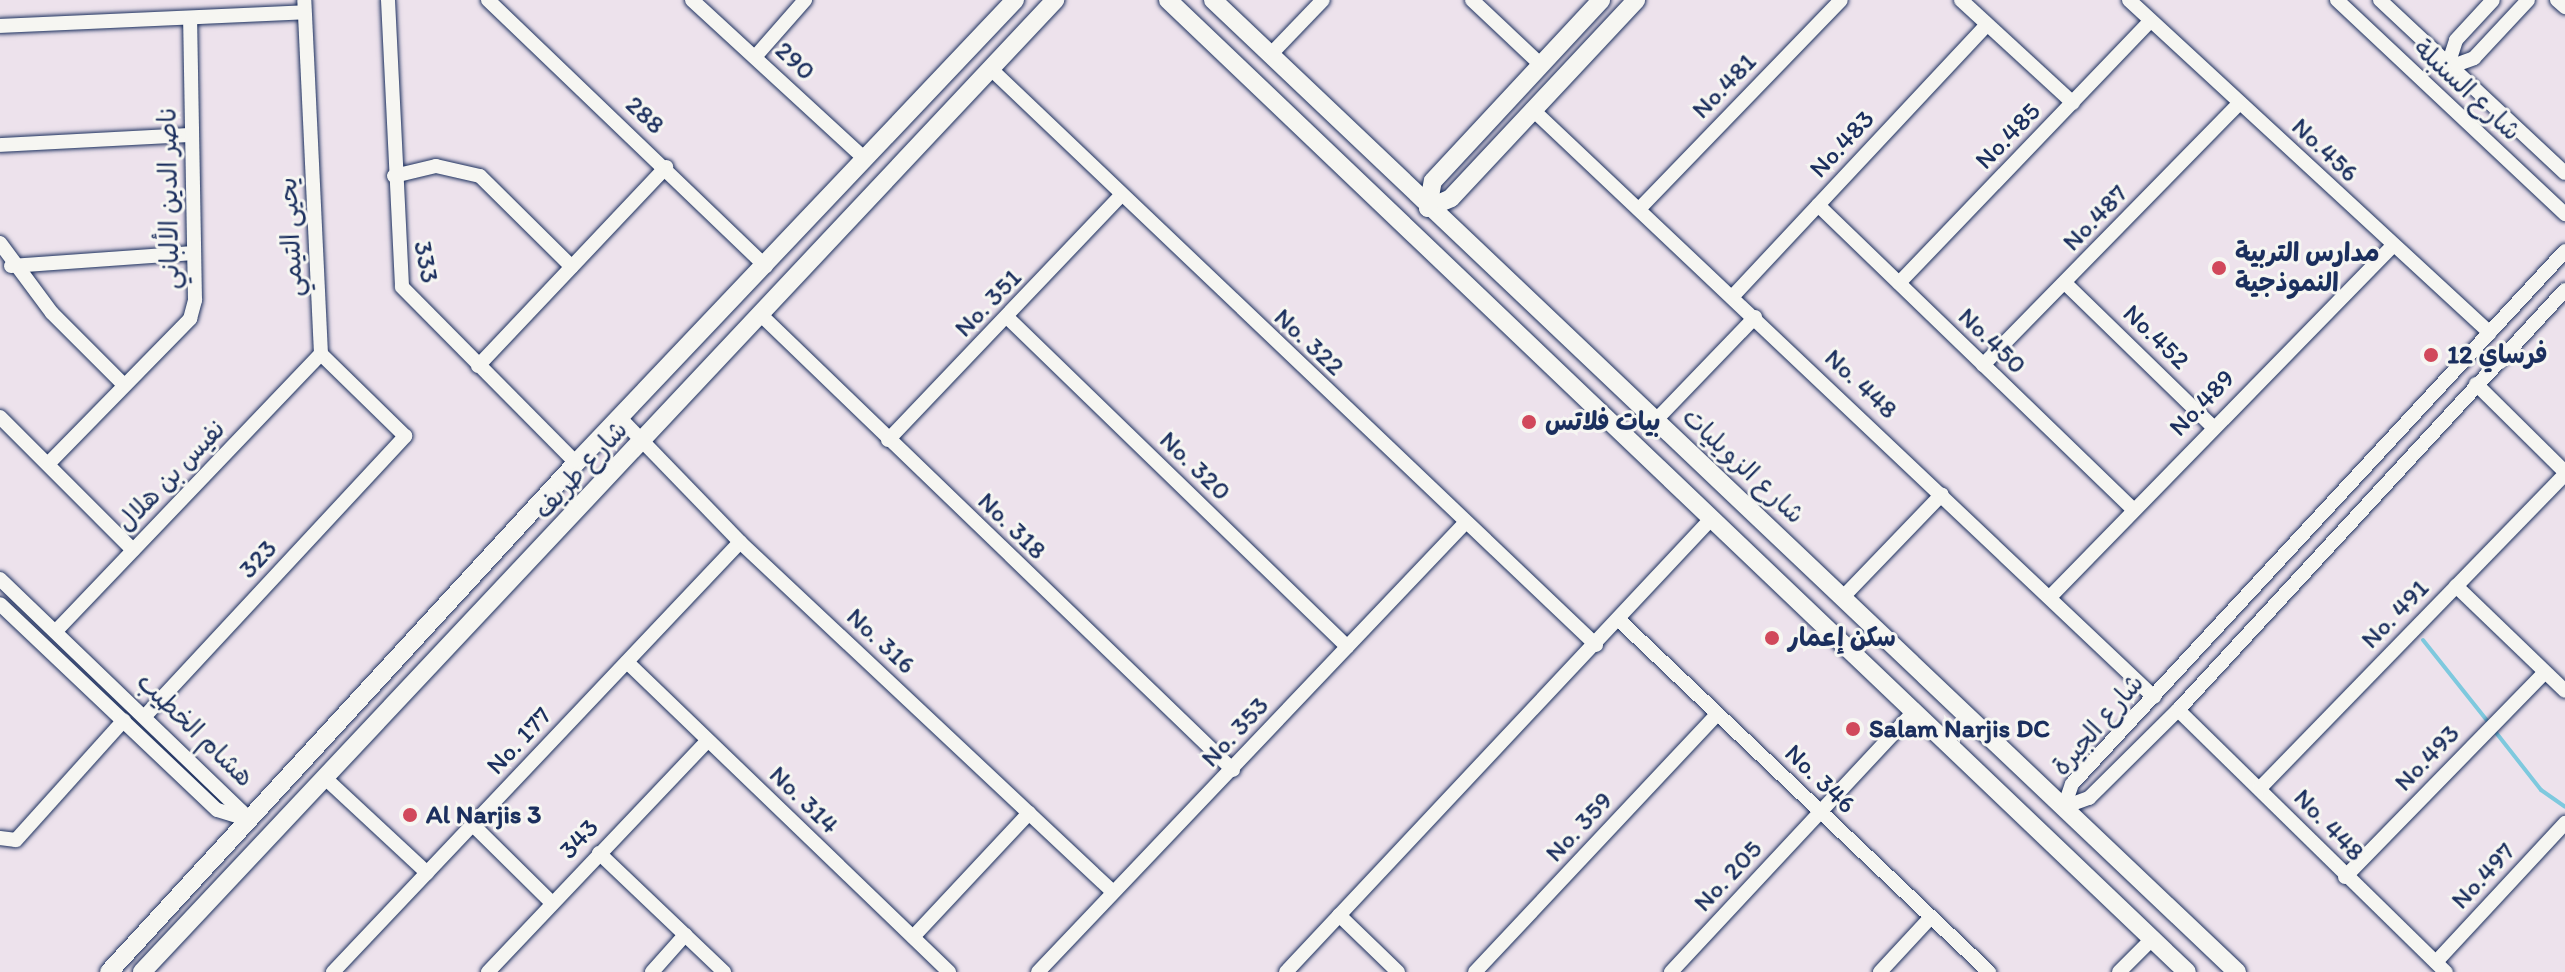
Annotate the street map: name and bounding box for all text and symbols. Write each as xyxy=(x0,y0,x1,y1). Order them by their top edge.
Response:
street label: شارع السنبلة xyxy=(2407,33,2527,147)
street label: 290 xyxy=(769,35,821,87)
street label: No.481 xyxy=(1685,47,1763,125)
street label: 288 xyxy=(619,89,671,141)
street label: No.485 xyxy=(1969,96,2047,176)
street label: No.483 xyxy=(1803,104,1881,184)
street label: ناصر الدين الألباني xyxy=(152,106,186,290)
street label: No.456 xyxy=(2285,111,2365,189)
street label: يحيى التيمي xyxy=(272,176,310,298)
street label: No.487 xyxy=(2056,178,2134,258)
place label: مدارس التربية النموذجية xyxy=(2235,237,2380,298)
street label: 333 xyxy=(407,238,445,286)
marker: مدارس التربية النموذجية xyxy=(2210,259,2228,277)
street label: No. 351 xyxy=(948,262,1028,344)
street label: No.452 xyxy=(2116,298,2196,376)
street label: No.450 xyxy=(1951,301,2033,381)
street label: No. 322 xyxy=(1267,302,1351,382)
place label: فرساي 12 xyxy=(2447,339,2548,371)
street label: No. 448 xyxy=(1818,342,1904,426)
marker: فرساي 12 xyxy=(2422,346,2440,364)
street label: No.489 xyxy=(2163,363,2241,443)
street label: شارع الزويليات xyxy=(1675,402,1811,530)
place label: بيات فلاتس xyxy=(1545,406,1661,438)
marker: بيات فلاتس xyxy=(1520,413,1538,431)
street label: نفيس بن هلال xyxy=(110,414,232,538)
street label: شارع طريف xyxy=(528,415,634,525)
street label: No. 320 xyxy=(1153,425,1237,507)
street label: No. 318 xyxy=(971,486,1053,566)
street label: 323 xyxy=(232,533,284,585)
street label: No. 491 xyxy=(2354,573,2436,655)
street label: No. 316 xyxy=(840,601,922,681)
place label: سكن إعمار xyxy=(1788,622,1896,654)
marker: سكن إعمار xyxy=(1763,629,1781,647)
street label: هشام الخطيب xyxy=(130,666,260,794)
street label: شارع الجيرة xyxy=(2046,668,2150,782)
street label: No. 353 xyxy=(1195,690,1275,774)
street label: No. 177 xyxy=(480,701,558,781)
place label: Salam Narjis DC xyxy=(1869,713,2050,745)
street label: No.493 xyxy=(2388,718,2466,798)
marker: Salam Narjis DC xyxy=(1844,720,1862,738)
street label: No. 346 xyxy=(1778,738,1862,820)
street label: No. 314 xyxy=(763,759,845,841)
street label: No. 448 xyxy=(2287,782,2371,868)
street label: No. 359 xyxy=(1539,785,1619,869)
place label: Al Narjis 3 xyxy=(426,799,542,831)
marker: Al Narjis 3 xyxy=(401,806,419,824)
street label: 343 xyxy=(553,812,605,866)
street label: No. 205 xyxy=(1687,834,1769,918)
street label: No.497 xyxy=(2445,836,2521,916)

